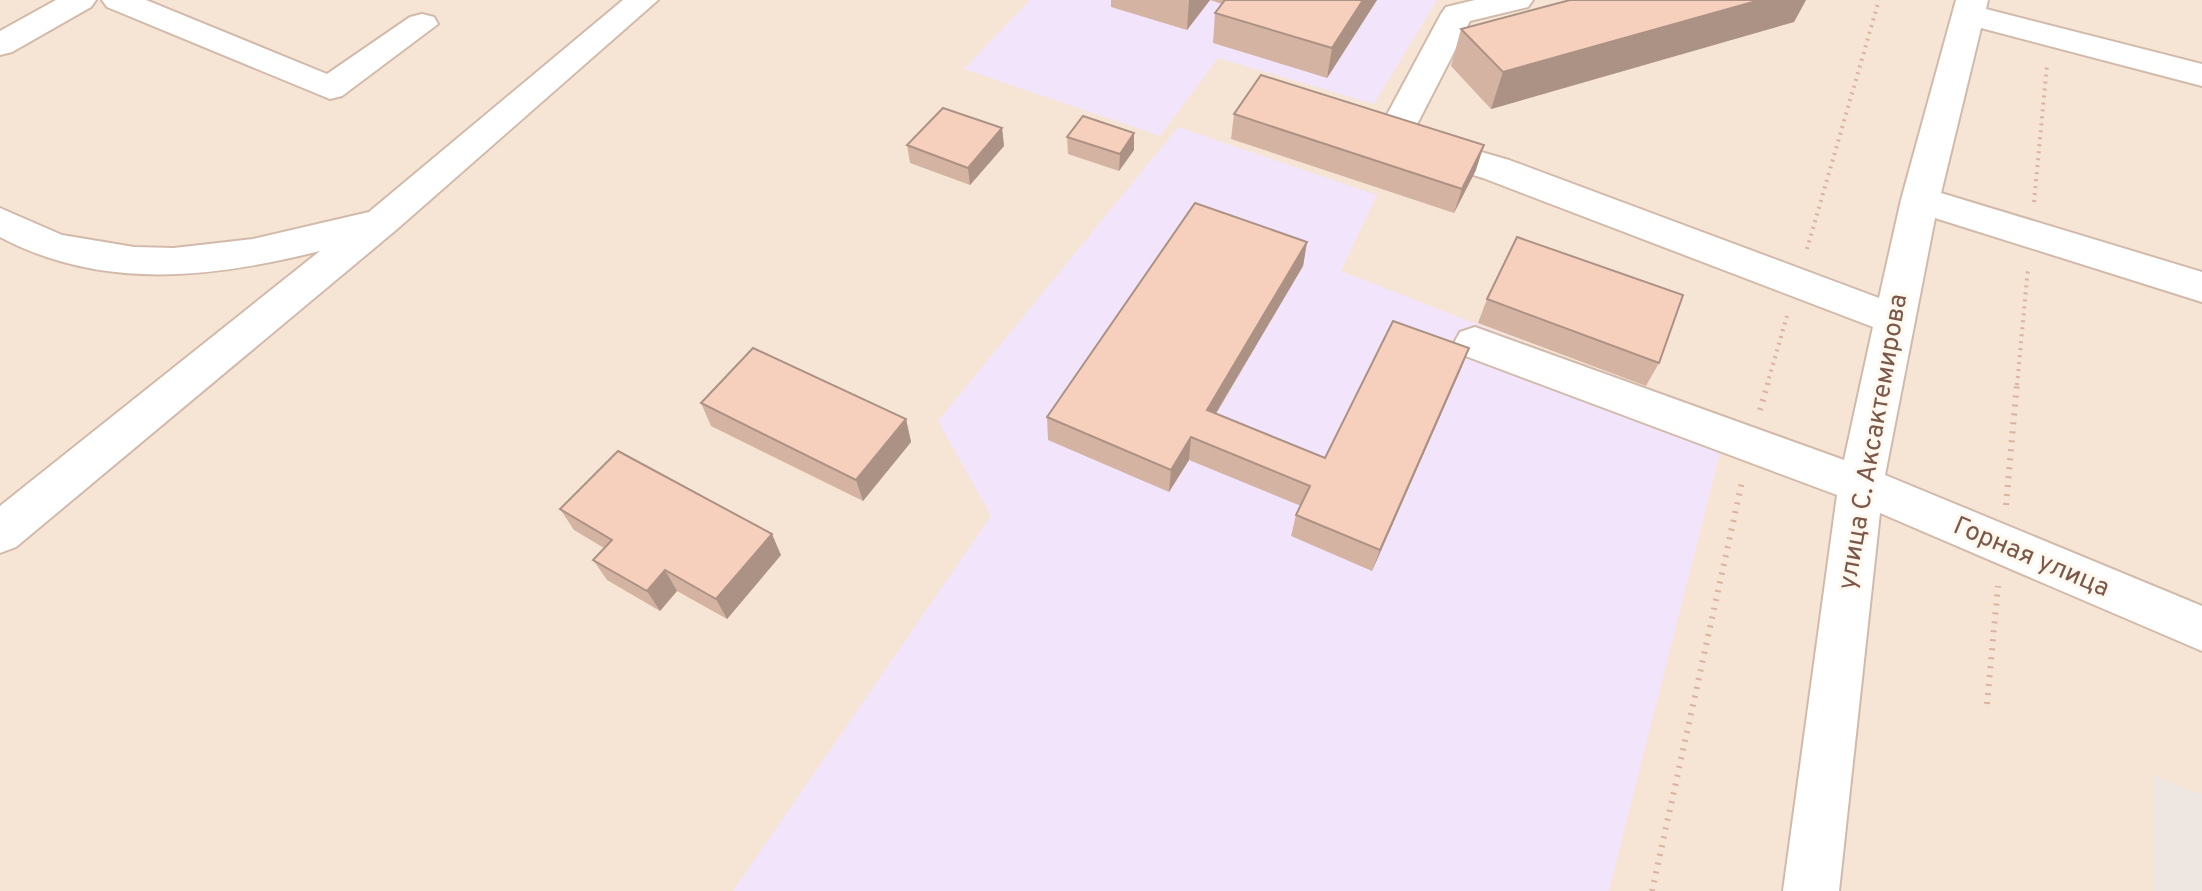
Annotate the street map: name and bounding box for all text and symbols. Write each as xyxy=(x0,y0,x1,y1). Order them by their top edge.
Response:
street label: улица С. Аксактемирова xyxy=(1832,291,1916,593)
street label: Горная улица xyxy=(1948,510,2114,606)

